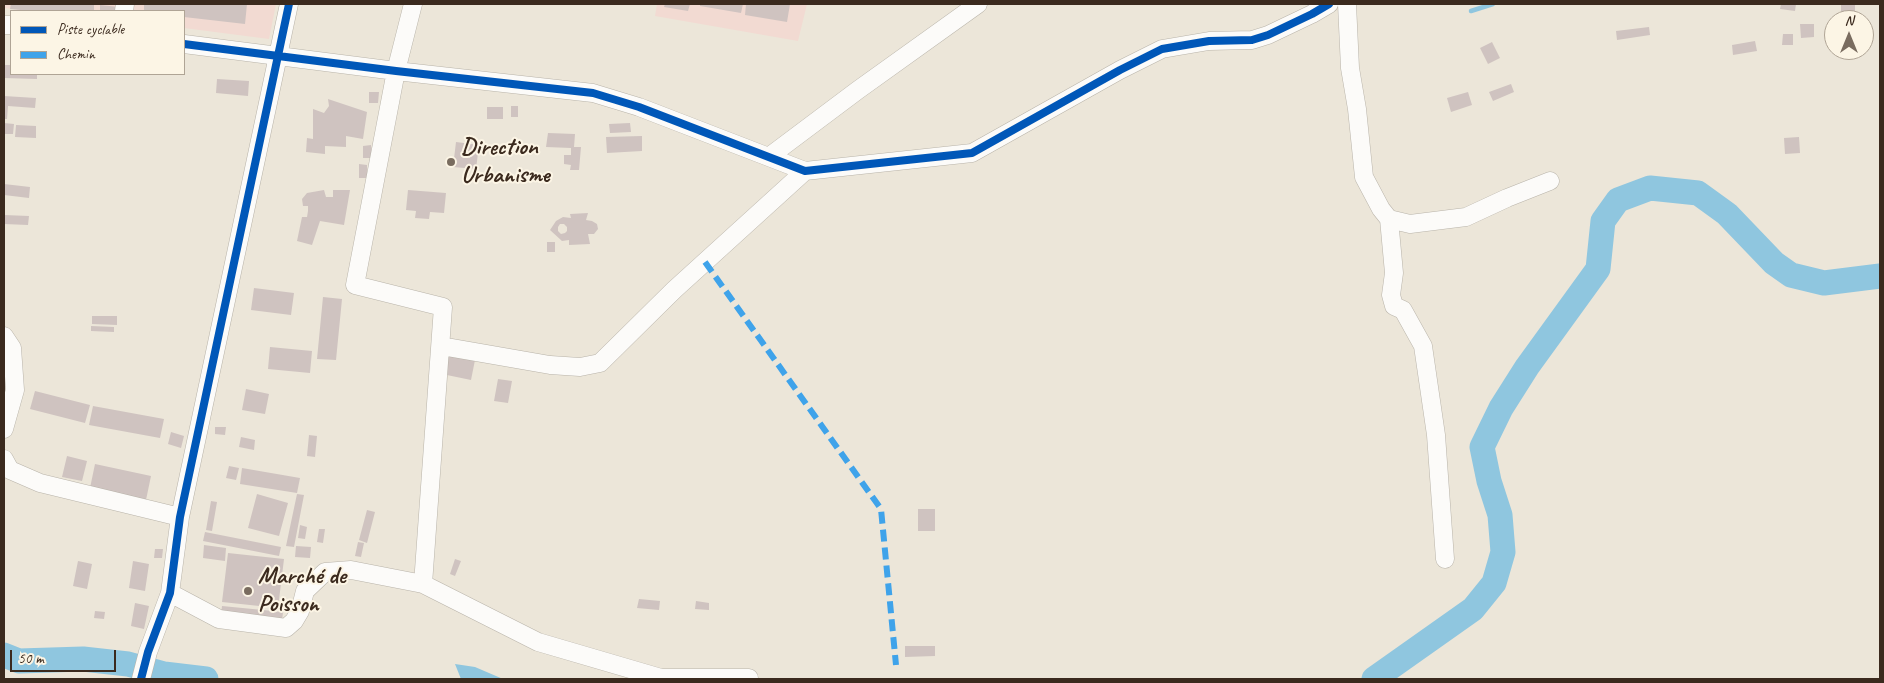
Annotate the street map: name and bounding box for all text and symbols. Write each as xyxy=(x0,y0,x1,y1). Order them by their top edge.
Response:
legend xyxy=(10,10,185,75)
north arrow xyxy=(1824,10,1874,60)
text: N xyxy=(1845,12,1853,29)
text: Piste cyclable xyxy=(57,20,124,39)
text: Chemin xyxy=(57,45,95,64)
place label: Direction Urbanisme xyxy=(461,134,550,190)
marker: Direction Urbanisme xyxy=(445,156,457,168)
place label: Marché de Poisson xyxy=(258,563,346,619)
marker: Marché de Poisson xyxy=(242,585,254,597)
scale bar xyxy=(12,640,119,672)
text: 50 m xyxy=(18,649,44,668)

